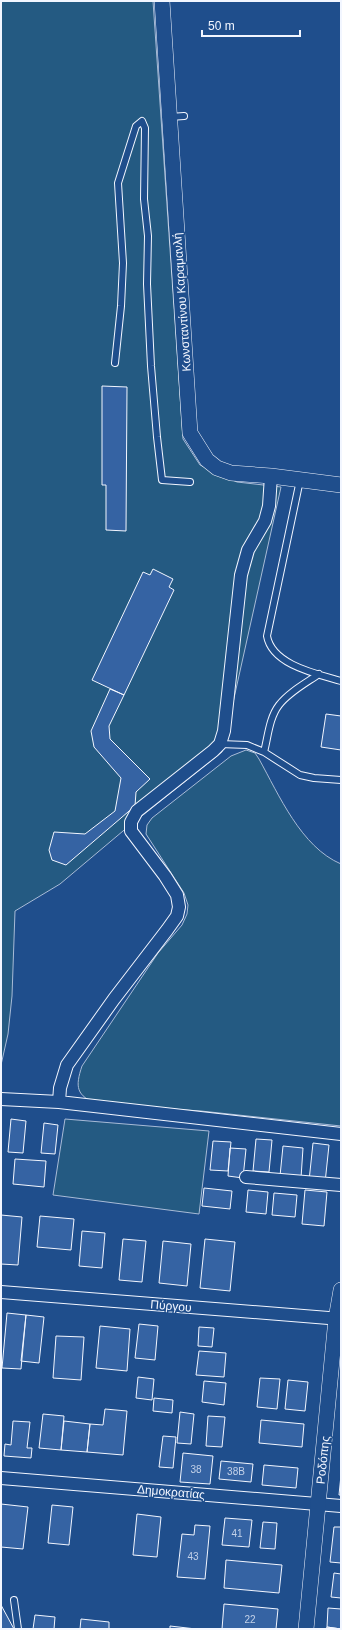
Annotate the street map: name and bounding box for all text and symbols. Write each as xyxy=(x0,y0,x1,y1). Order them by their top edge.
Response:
scale bar xyxy=(202,12,300,38)
text: 50 m xyxy=(208,19,235,33)
street label: Κωνσταντίνου Καραμανλή xyxy=(170,232,194,372)
street label: Πύργου xyxy=(150,1297,192,1315)
street label: Ροδόπης xyxy=(313,1435,333,1485)
house number: 38 xyxy=(190,1464,202,1475)
house number: 38Β xyxy=(227,1466,245,1477)
street label: Δημοκρατίας xyxy=(136,1482,206,1502)
house number: 41 xyxy=(231,1528,243,1539)
house number: 43 xyxy=(187,1551,199,1562)
house number: 22 xyxy=(244,1614,256,1625)

